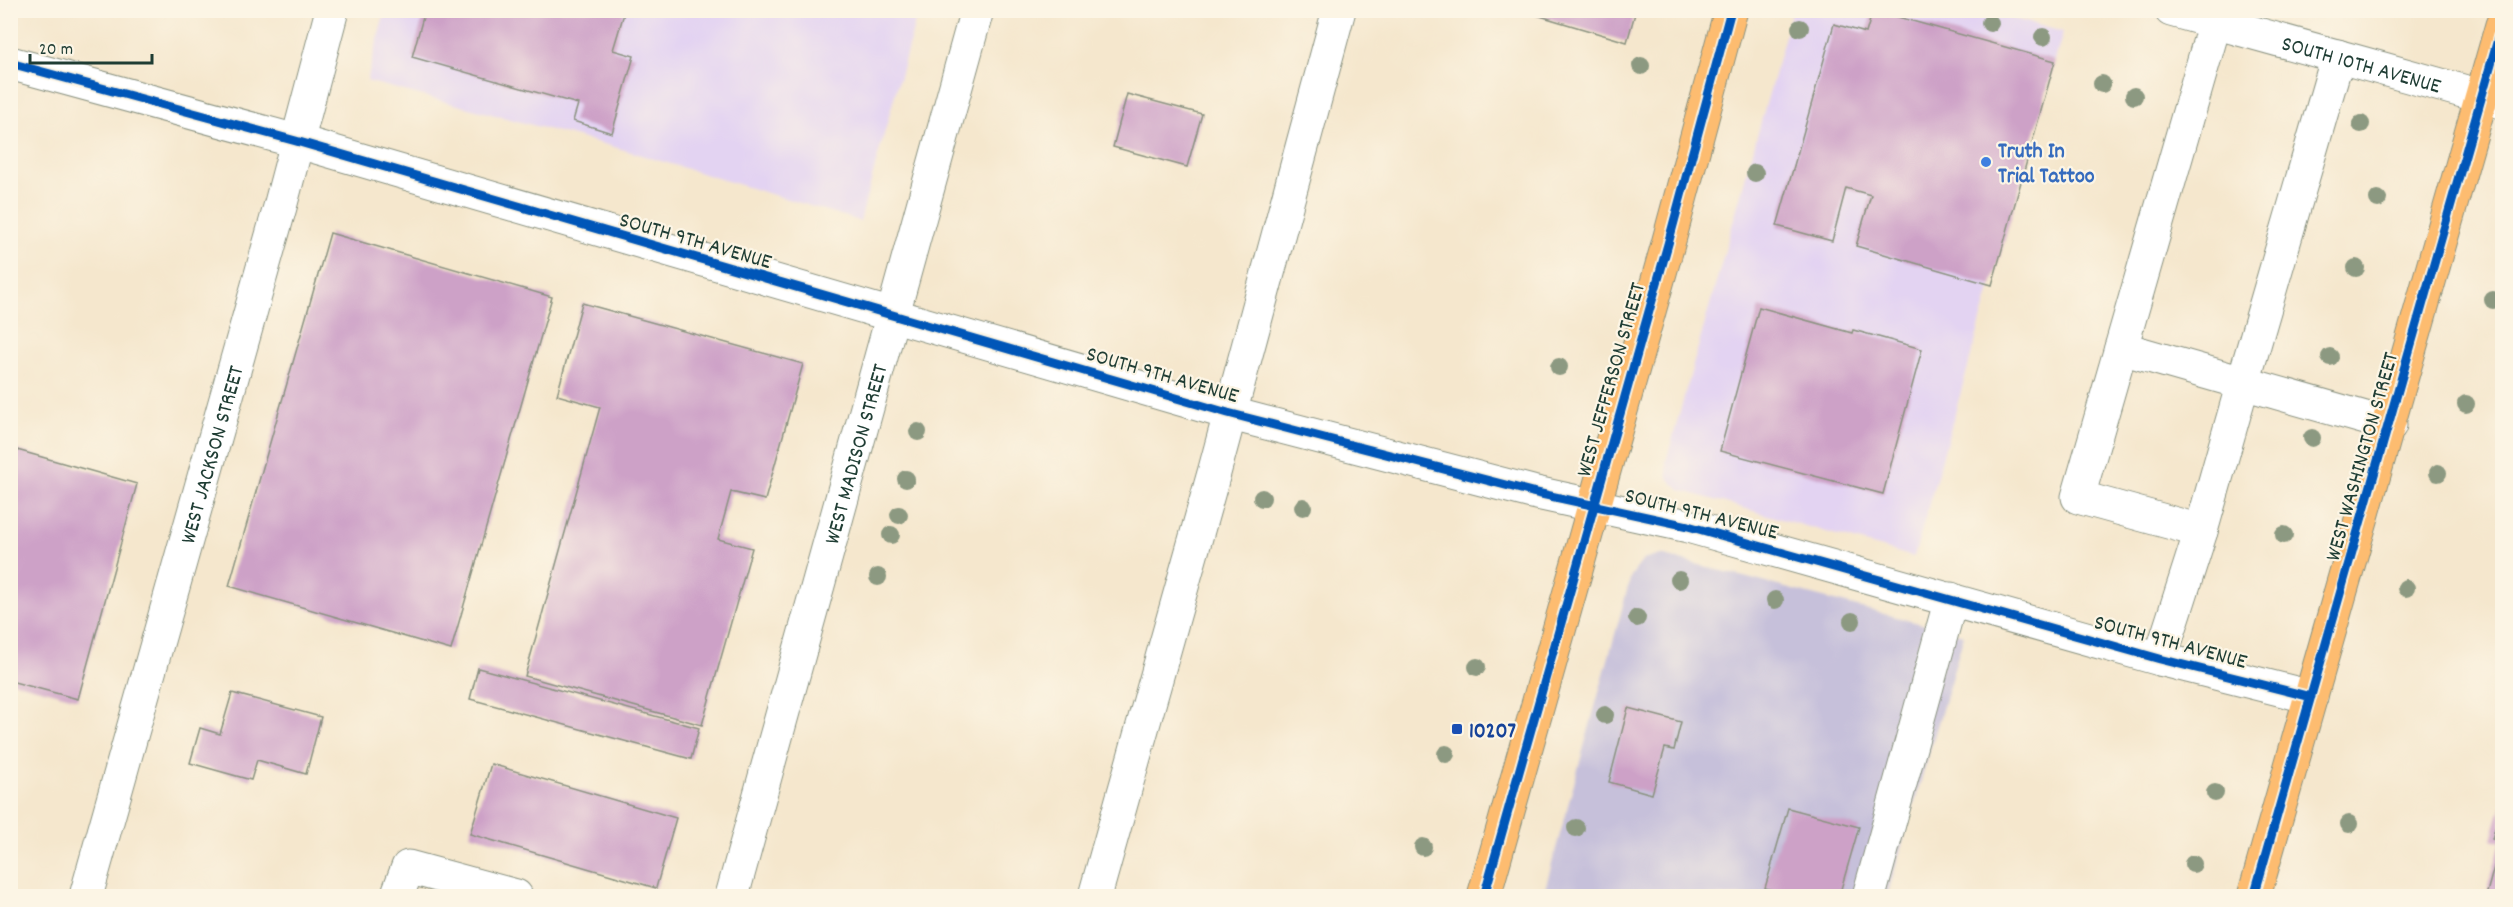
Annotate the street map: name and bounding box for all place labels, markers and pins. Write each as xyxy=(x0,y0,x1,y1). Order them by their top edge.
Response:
place label: Truth In Trial Tattoo xyxy=(1998,137,2095,193)
marker: Truth In Trial Tattoo xyxy=(1979,155,1993,169)
place label: 10207 xyxy=(1469,717,1516,748)
marker: 10207 xyxy=(1450,722,1464,736)

